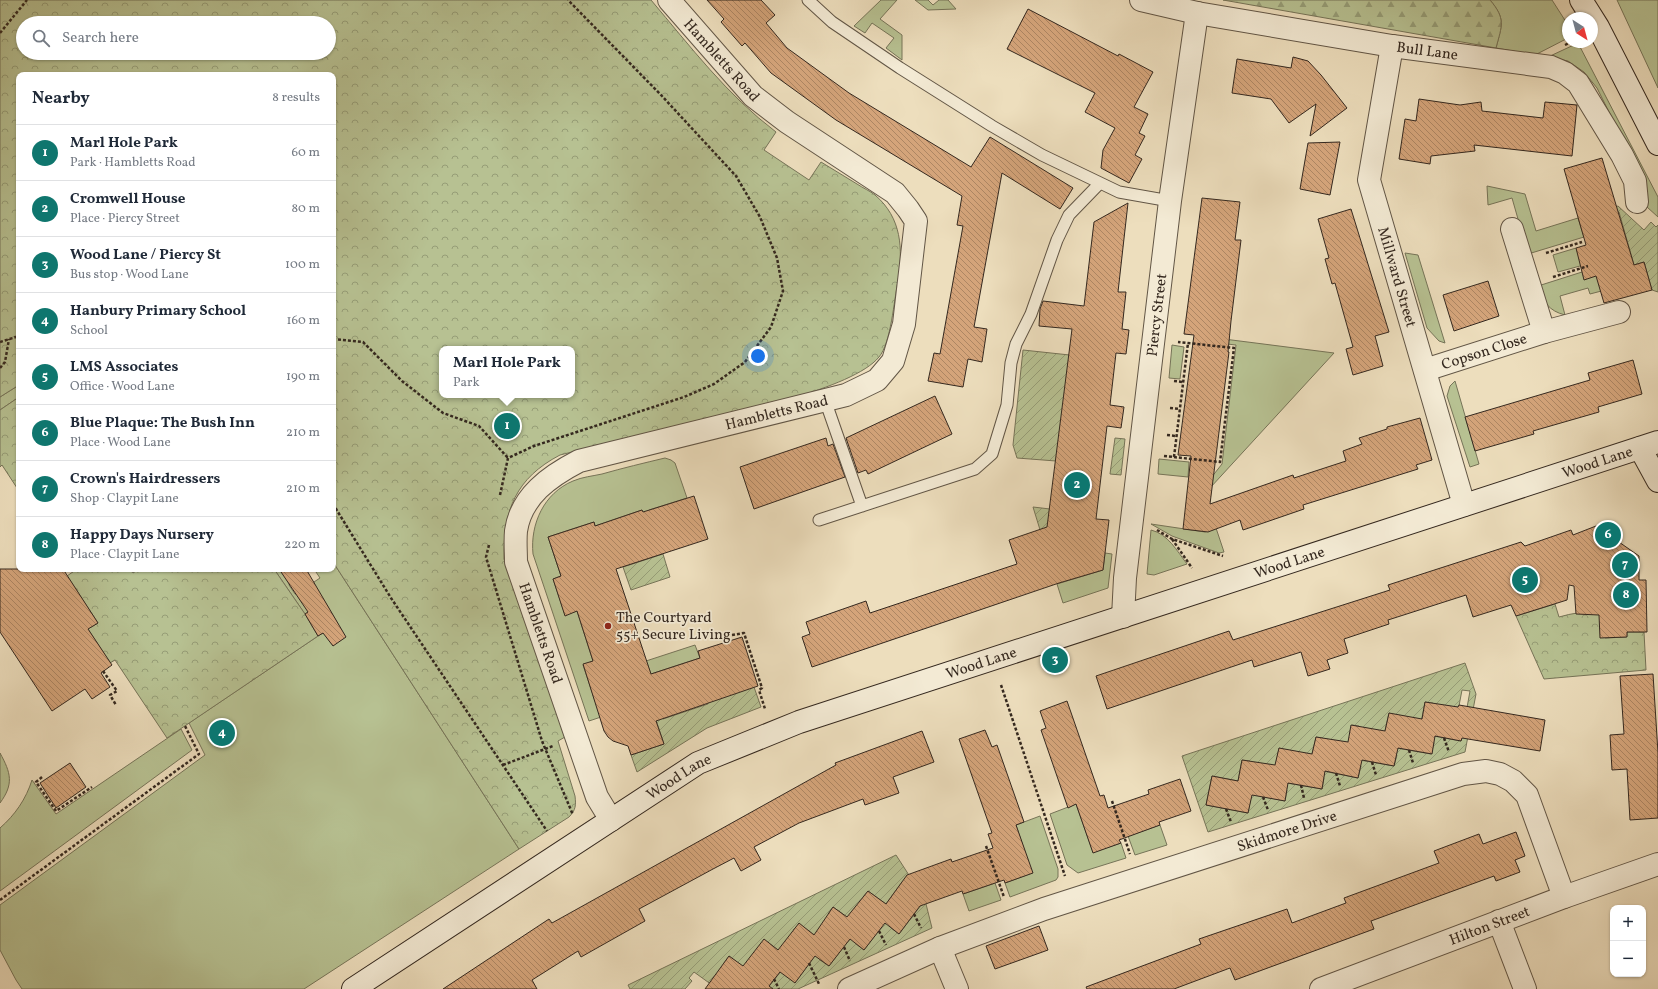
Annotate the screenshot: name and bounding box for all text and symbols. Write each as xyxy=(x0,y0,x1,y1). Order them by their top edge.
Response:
north arrow xyxy=(1562,12,1598,48)
street label: Hambletts Road xyxy=(678,15,764,107)
search box xyxy=(16,16,336,60)
icon: search xyxy=(30,27,52,49)
text: Search here xyxy=(62,28,139,49)
street label: Bull Lane xyxy=(1395,38,1459,67)
text: Nearby xyxy=(32,87,90,110)
text: 8 results xyxy=(272,89,320,107)
text: Marl Hole Park xyxy=(70,133,178,154)
text: 1 xyxy=(42,144,48,162)
text: 60 m xyxy=(292,144,320,162)
text: Park · Hambletts Road xyxy=(70,154,196,172)
text: Cromwell House xyxy=(70,189,186,210)
text: 2 xyxy=(42,200,48,218)
text: 80 m xyxy=(291,200,320,218)
text: Place · Piercy Street xyxy=(70,210,180,228)
street label: Millward Street xyxy=(1371,225,1421,330)
text: Wood Lane / Piercy St xyxy=(70,245,221,266)
text: 3 xyxy=(42,256,48,274)
text: 100 m xyxy=(285,256,320,274)
text: Bus stop · Wood Lane xyxy=(70,266,189,284)
street label: Piercy Street xyxy=(1143,272,1173,358)
text: Hanbury Primary School xyxy=(70,301,246,322)
text: 4 xyxy=(41,312,49,330)
text: 160 m xyxy=(286,312,320,330)
text: School xyxy=(70,322,108,340)
street label: Copson Close xyxy=(1439,329,1530,376)
popup xyxy=(439,346,575,398)
your location xyxy=(748,346,768,366)
text: Marl Hole Park xyxy=(453,353,561,374)
text: LMS Associates xyxy=(70,357,178,378)
text: 5 xyxy=(42,368,48,386)
text: 190 m xyxy=(286,368,320,386)
text: Park xyxy=(453,374,480,392)
text: Office · Wood Lane xyxy=(70,378,175,396)
street label: Hambletts Road xyxy=(723,391,831,436)
pin: 1 xyxy=(494,411,520,441)
text: Blue Plaque: The Bush Inn xyxy=(70,413,255,434)
text: 6 xyxy=(41,424,49,442)
text: 210 m xyxy=(286,424,320,442)
text: Place · Wood Lane xyxy=(70,434,171,452)
street label: Wood Lane xyxy=(1560,442,1636,485)
text: Crown's Hairdressers xyxy=(70,469,220,490)
pin: 2 xyxy=(1064,470,1090,500)
text: 7 xyxy=(42,480,48,498)
text: 210 m xyxy=(286,480,320,498)
text: Shop · Claypit Lane xyxy=(70,490,179,508)
pin: 6 xyxy=(1595,520,1621,550)
text: Happy Days Nursery xyxy=(70,525,214,546)
text: 8 xyxy=(41,536,49,554)
text: 220 m xyxy=(284,536,320,554)
street label: Wood Lane xyxy=(1252,542,1328,585)
text: Place · Claypit Lane xyxy=(70,546,179,564)
pin: 7 xyxy=(1612,550,1638,580)
pin: 5 xyxy=(1512,565,1538,595)
street label: Hambletts Road xyxy=(513,580,567,687)
pin: 8 xyxy=(1613,580,1639,610)
place label: The Courtyard 55+ Secure Living xyxy=(616,608,731,646)
marker: The Courtyard 55+ Secure Living xyxy=(603,621,613,631)
street label: Wood Lane xyxy=(943,643,1020,685)
pin: 3 xyxy=(1042,645,1068,675)
pin: 4 xyxy=(209,718,235,748)
street label: Wood Lane xyxy=(643,750,715,806)
street label: Skidmore Drive xyxy=(1235,806,1340,858)
street label: Hilton Street xyxy=(1447,902,1533,951)
map controls xyxy=(1610,905,1646,977)
button: + xyxy=(1610,905,1646,941)
button: − xyxy=(1610,941,1646,977)

